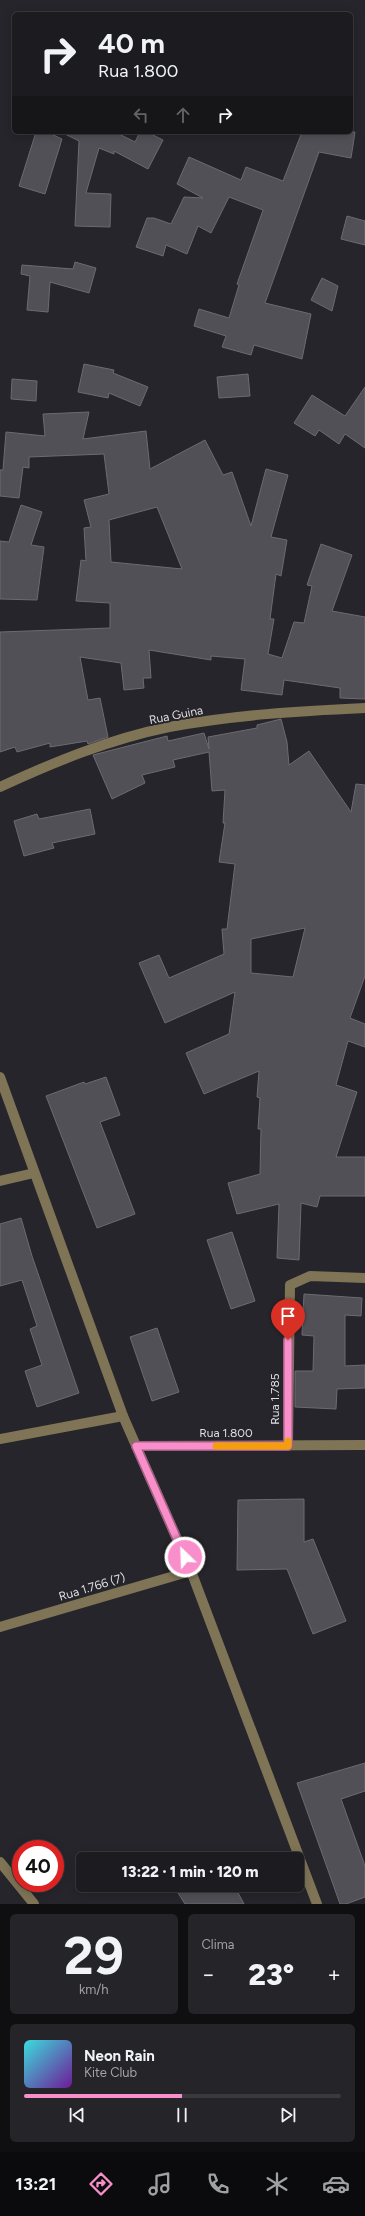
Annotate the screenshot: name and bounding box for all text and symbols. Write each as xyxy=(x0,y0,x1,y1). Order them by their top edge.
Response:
text: 40 m xyxy=(98,26,165,60)
icon: right xyxy=(32,28,84,80)
text: Rua 1.800 xyxy=(98,60,178,82)
icon: left xyxy=(130,104,152,126)
icon: ahead xyxy=(172,104,194,126)
icon: right xyxy=(214,104,236,126)
street label: Rua Guina xyxy=(148,703,204,727)
pin xyxy=(271,1299,305,1340)
icon: arrive xyxy=(277,1305,299,1327)
street label: Rua 1.785 xyxy=(268,1373,282,1425)
street label: Rua 1.800 xyxy=(199,1426,253,1440)
position arrow xyxy=(164,1536,206,1578)
street label: Rua 1.766 (7) xyxy=(57,1570,127,1604)
speed limit sign: 40 xyxy=(12,1840,64,1892)
text: 13:22 · 1 min · 120 m xyxy=(122,1863,258,1881)
text: 29 xyxy=(64,1925,124,1987)
text: Clima xyxy=(202,1937,234,1952)
text: 23° xyxy=(248,1956,294,1993)
text: − xyxy=(202,1961,215,1988)
text: + xyxy=(327,1961,341,1988)
text: km/h xyxy=(79,1982,109,1997)
text: Neon Rain xyxy=(84,2047,155,2065)
text: Kite Club xyxy=(84,2065,137,2080)
icon: previous xyxy=(66,2104,88,2126)
icon: pause xyxy=(171,2104,193,2126)
icon: next xyxy=(277,2104,299,2126)
icon: directions xyxy=(87,2170,115,2198)
icon: music xyxy=(146,2170,174,2198)
icon: phone xyxy=(204,2170,232,2198)
icon: climate xyxy=(263,2170,291,2198)
icon: car xyxy=(322,2170,350,2198)
text: 13:21 xyxy=(15,2173,56,2195)

